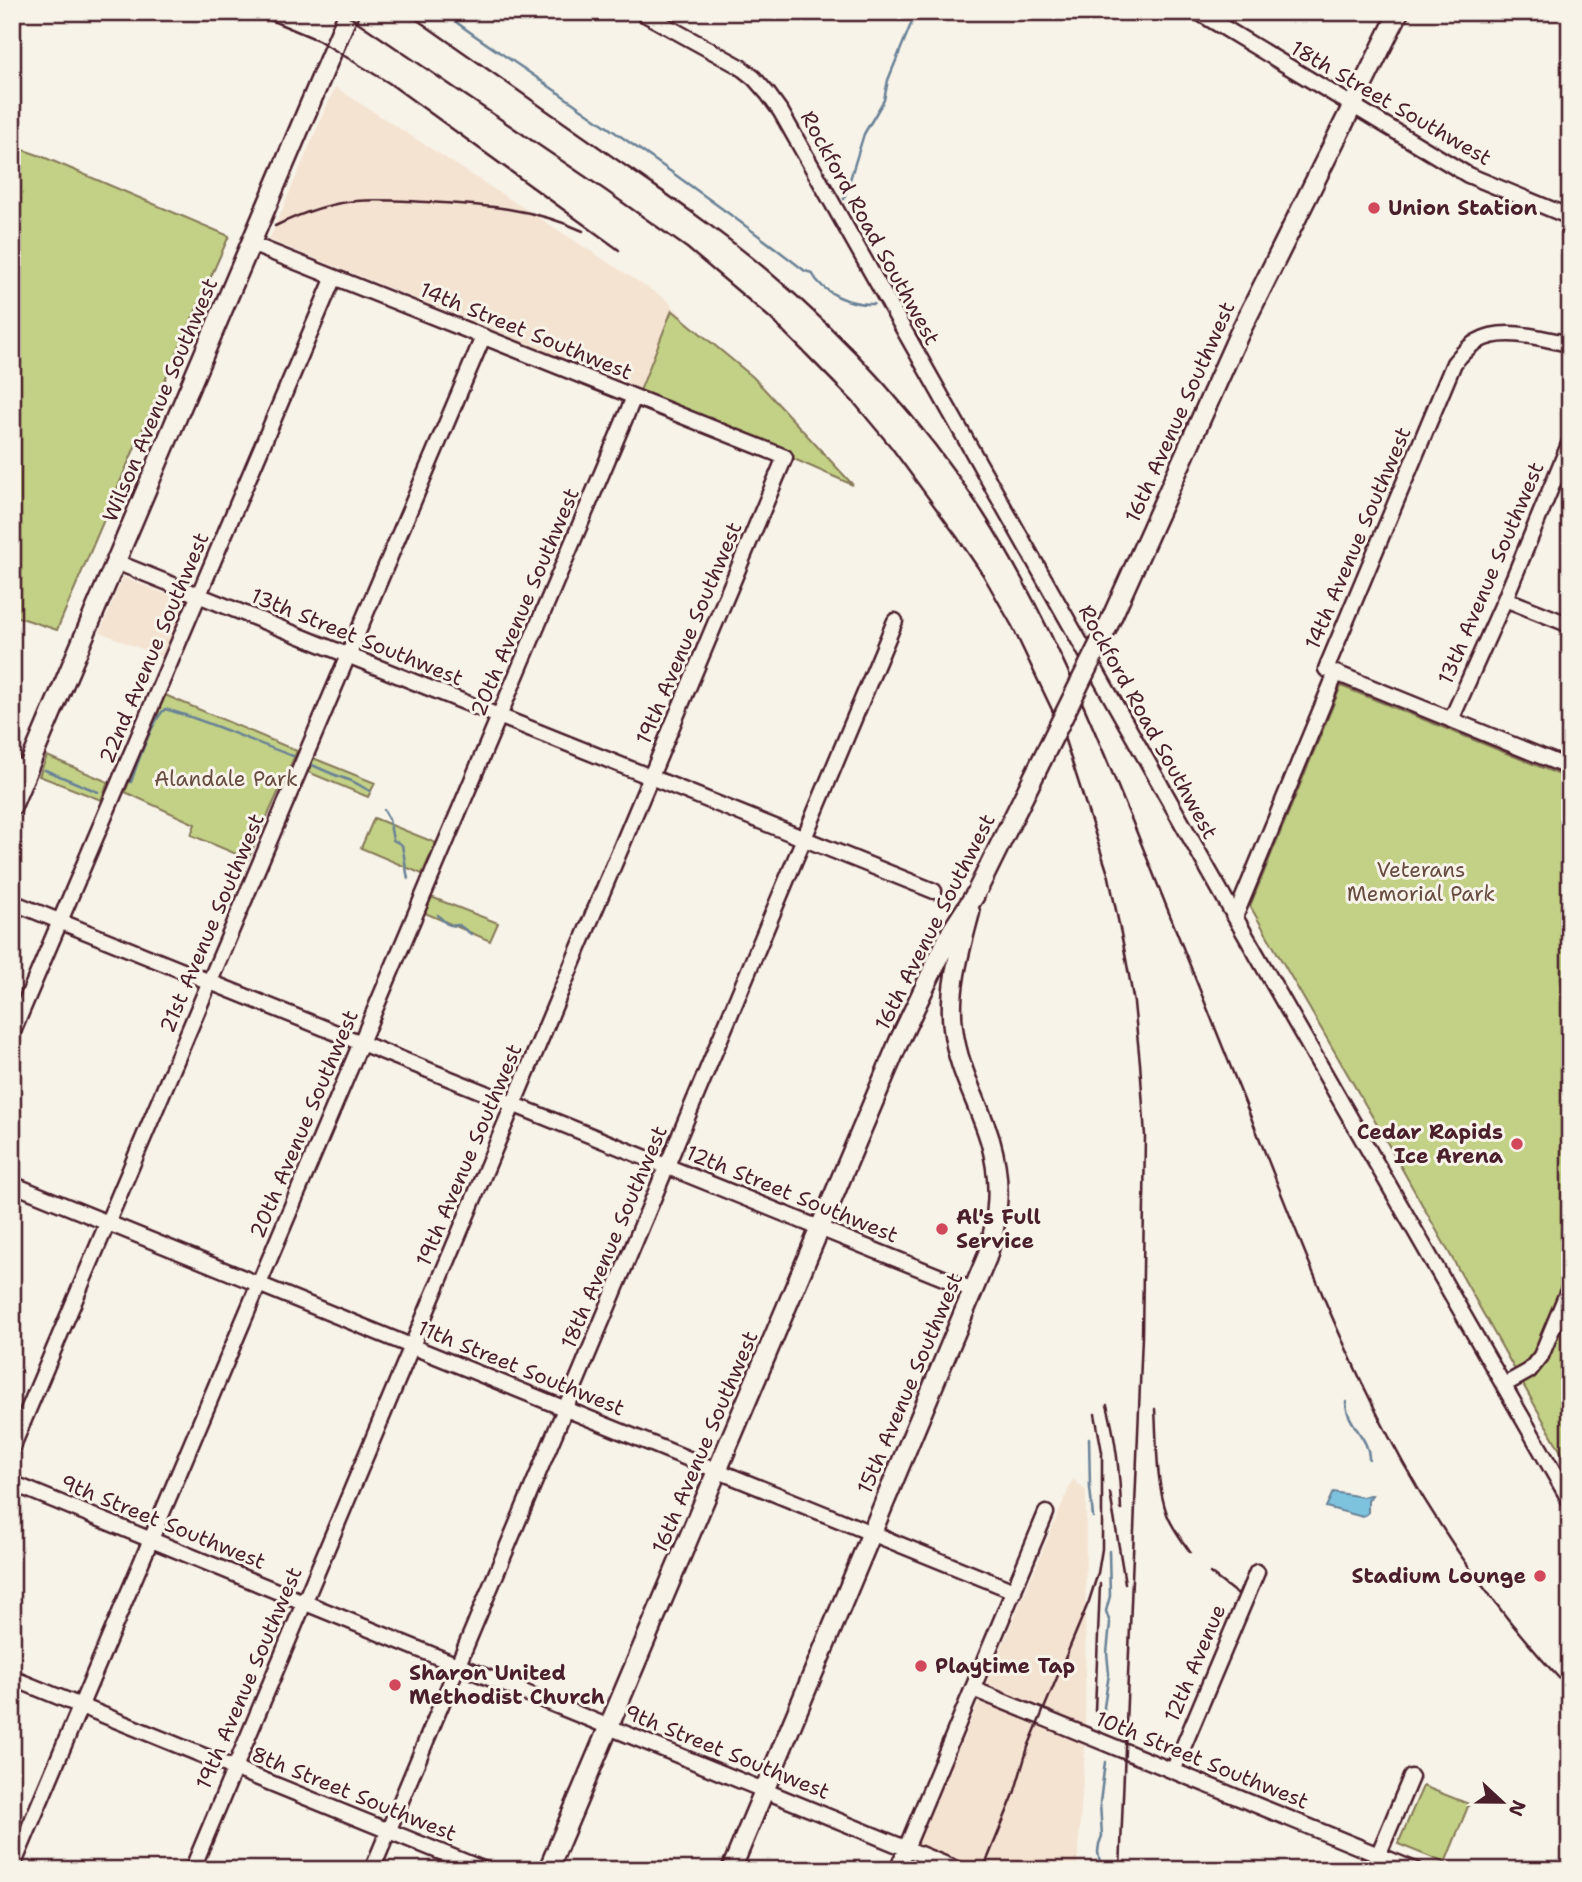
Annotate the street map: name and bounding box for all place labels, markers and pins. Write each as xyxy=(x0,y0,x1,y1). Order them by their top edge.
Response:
place label: Union Station xyxy=(1388,194,1538,222)
marker: Union Station xyxy=(1366,200,1382,216)
place label: Cedar Rapids Ice Arena xyxy=(1357,1118,1504,1170)
marker: Cedar Rapids Ice Arena xyxy=(1509,1136,1525,1152)
place label: Al's Full Service xyxy=(956,1203,1041,1255)
marker: Al's Full Service xyxy=(934,1221,950,1237)
place label: Stadium Lounge xyxy=(1352,1562,1526,1590)
marker: Stadium Lounge xyxy=(1532,1568,1548,1584)
place label: Playtime Tap xyxy=(935,1652,1075,1680)
marker: Playtime Tap xyxy=(913,1658,929,1674)
place label: Sharon United Methodist Church xyxy=(409,1659,605,1711)
marker: Sharon United Methodist Church xyxy=(387,1677,403,1693)

